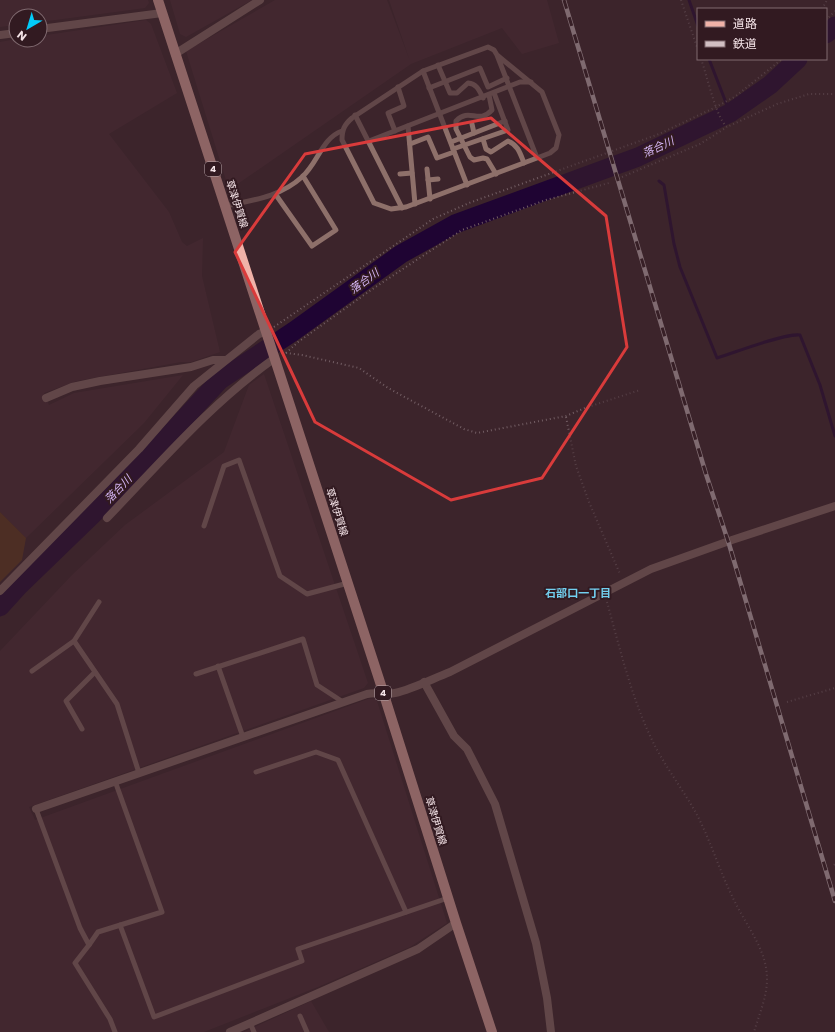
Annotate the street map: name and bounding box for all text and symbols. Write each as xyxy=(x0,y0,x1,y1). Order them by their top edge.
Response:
north arrow xyxy=(8,8,48,48)
legend xyxy=(697,8,827,60)
text: 道路 xyxy=(733,15,757,32)
text: N xyxy=(14,27,30,45)
text: 鉄道 xyxy=(733,35,757,52)
water label: 落合川 xyxy=(640,132,677,161)
road number: 4 xyxy=(205,162,221,176)
street label: 草津伊賀線 xyxy=(222,178,252,230)
water label: 落合川 xyxy=(346,264,383,297)
water label: 落合川 xyxy=(101,471,136,506)
street label: 草津伊賀線 xyxy=(322,486,352,538)
district label: 石部口一丁目 xyxy=(545,585,611,601)
road number: 4 xyxy=(375,686,391,700)
street label: 草津伊賀線 xyxy=(422,795,450,847)

